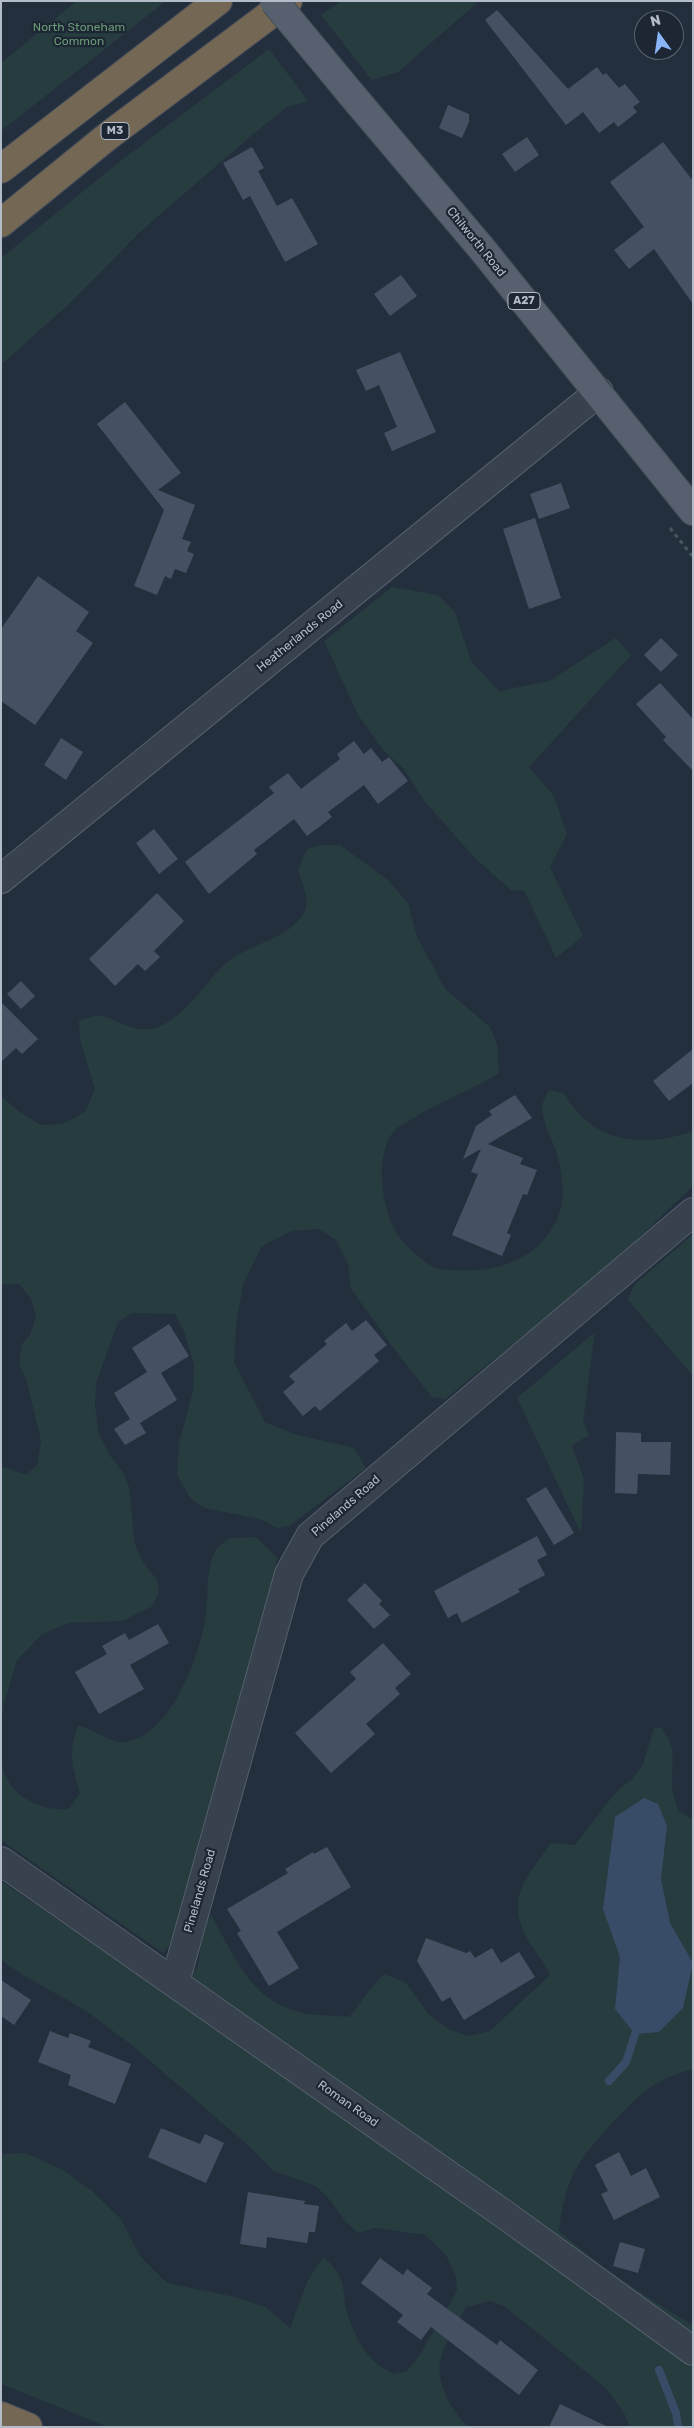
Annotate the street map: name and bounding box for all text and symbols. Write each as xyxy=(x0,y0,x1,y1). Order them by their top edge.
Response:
north arrow xyxy=(634,10,684,60)
text: N xyxy=(649,11,662,30)
park label: North Stoneham Common xyxy=(33,21,125,49)
road number: M3 xyxy=(101,122,129,140)
street label: Chilworth Road xyxy=(444,204,508,280)
road number: A27 xyxy=(508,292,540,310)
street label: Heatherlands Road xyxy=(254,597,346,675)
street label: Pinelands Road xyxy=(309,1472,383,1540)
street label: Pinelands Road xyxy=(181,1848,219,1934)
street label: Roman Road xyxy=(315,2078,381,2130)

